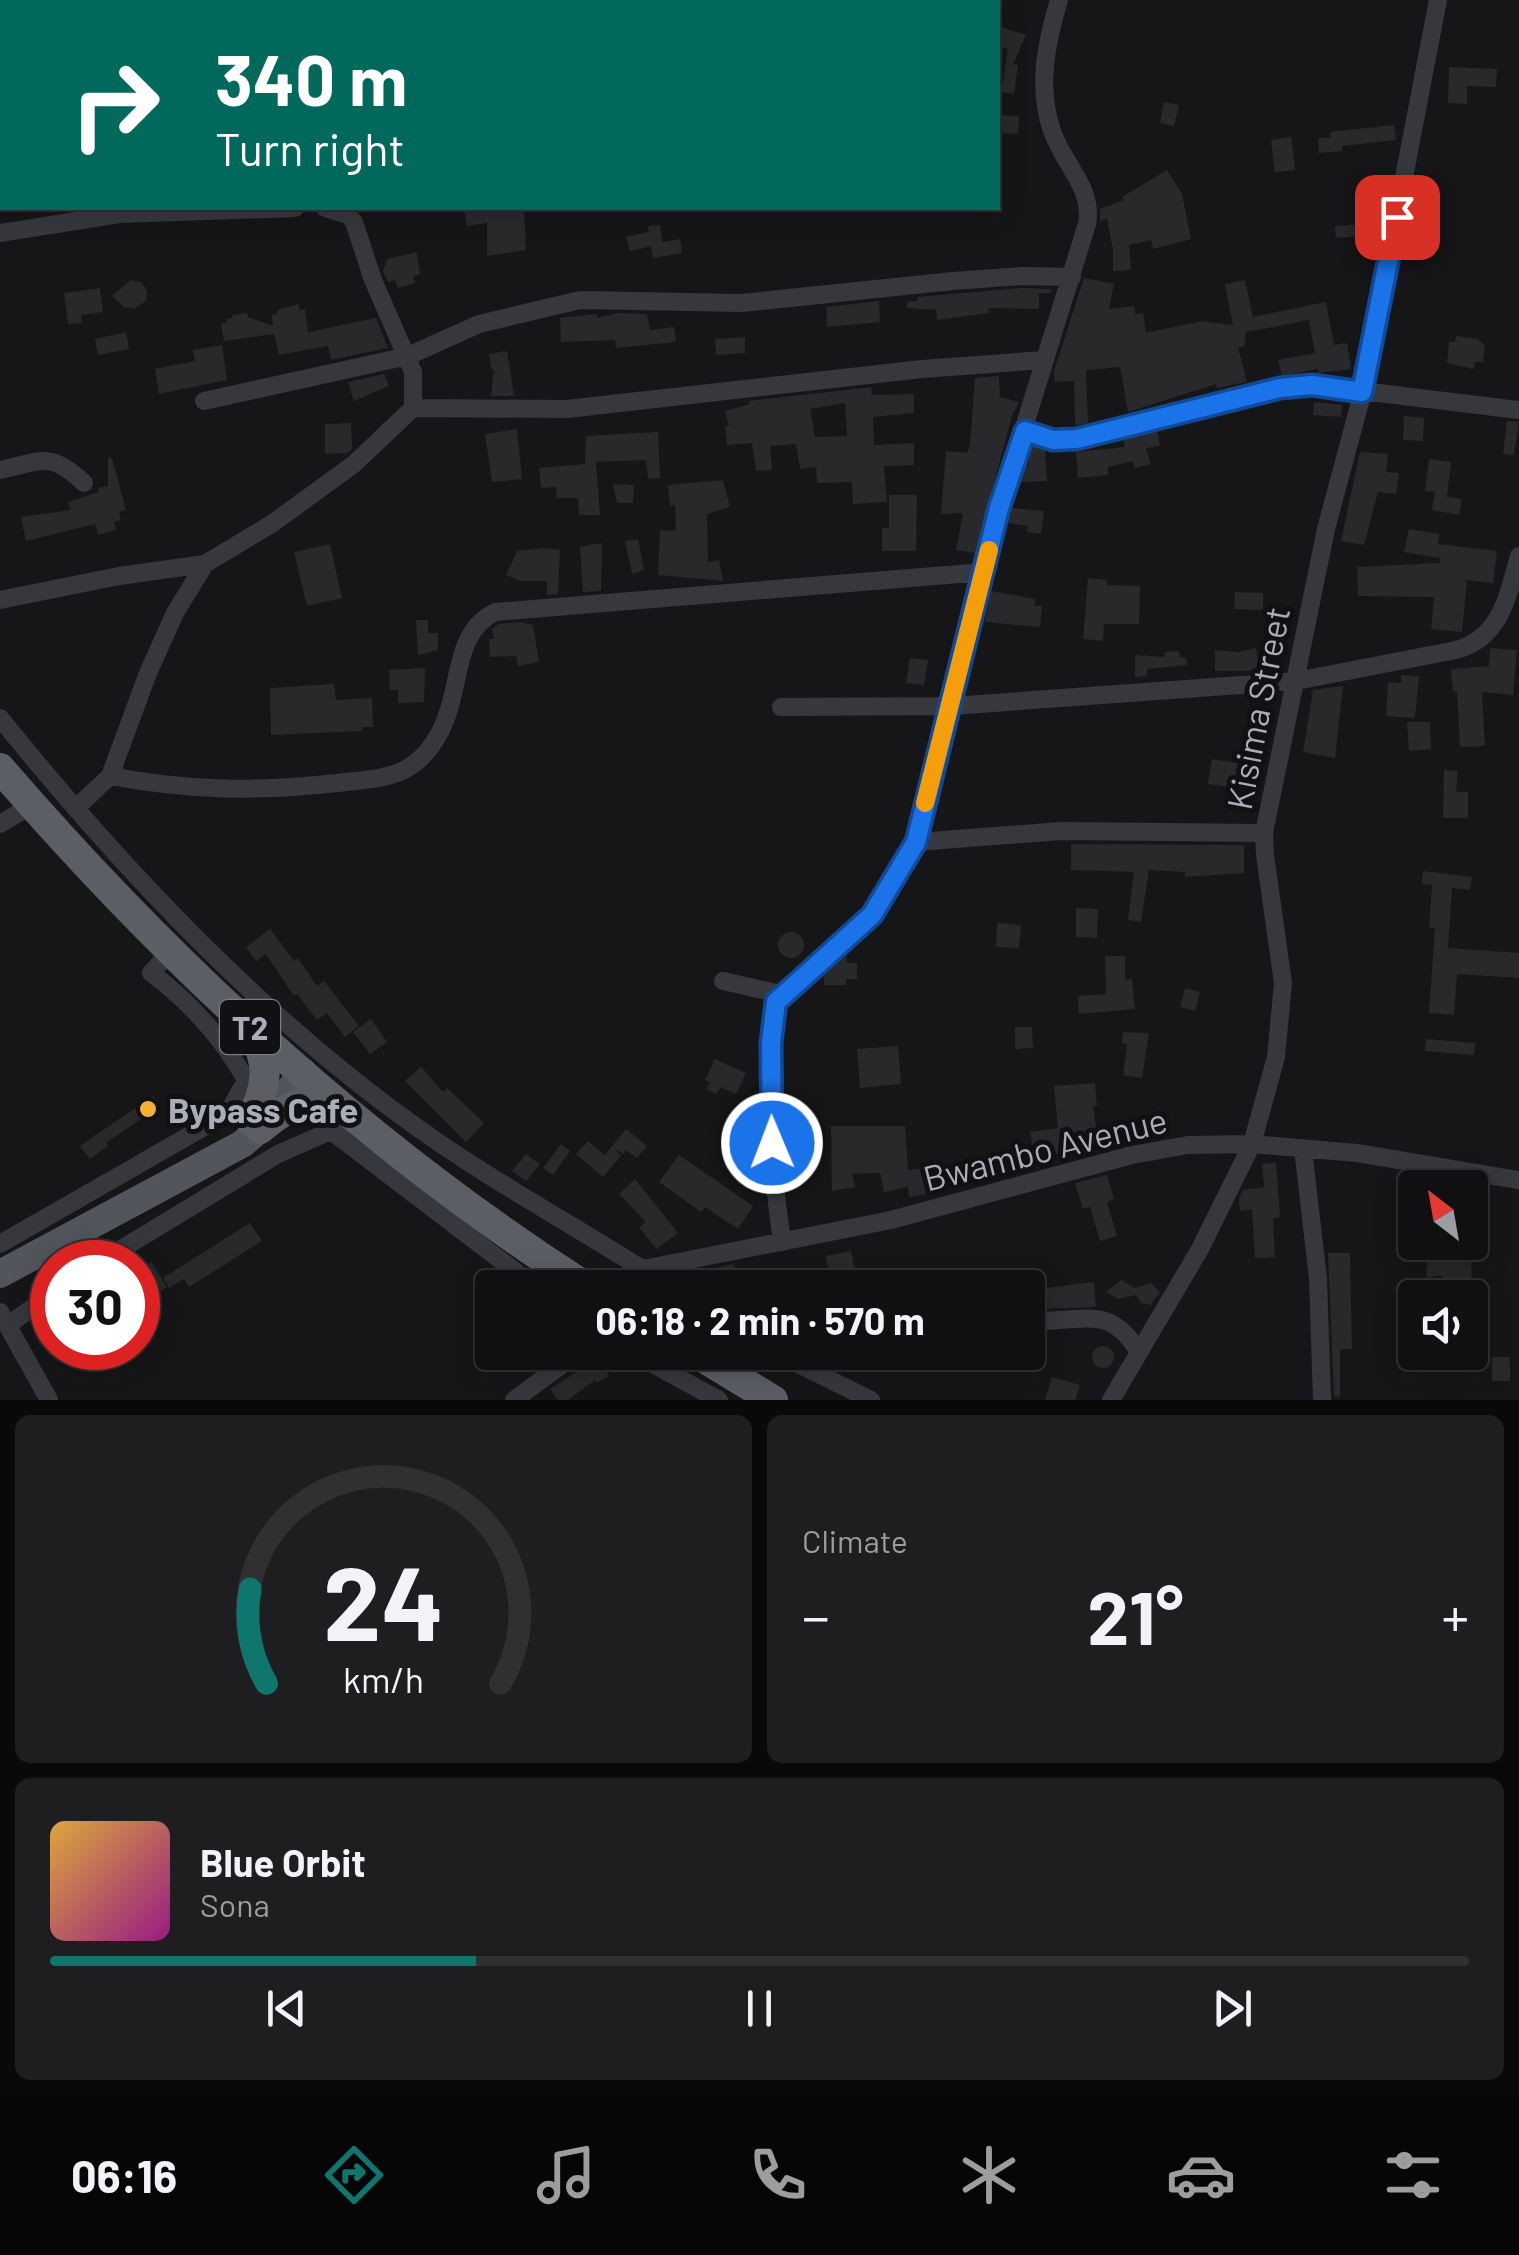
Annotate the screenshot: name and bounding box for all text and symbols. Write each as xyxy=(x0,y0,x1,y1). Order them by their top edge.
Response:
text: 340 m xyxy=(215,36,408,120)
icon: right xyxy=(50,40,180,170)
text: Turn right xyxy=(215,121,405,175)
pin xyxy=(1355,175,1440,260)
icon: arrive xyxy=(1370,190,1425,245)
street label: Kisima Street xyxy=(1217,603,1297,813)
road number: T2 xyxy=(220,1000,280,1054)
place label: Bypass Cafe xyxy=(168,1088,358,1130)
position arrow xyxy=(720,1091,824,1195)
street label: Bwambo Avenue xyxy=(919,1097,1171,1199)
marker: Bypass Cafe xyxy=(137,1098,159,1120)
north arrow xyxy=(1398,1170,1488,1260)
map controls xyxy=(1398,1170,1488,1370)
speed limit sign: 30 xyxy=(30,1240,160,1370)
button: sound xyxy=(1398,1280,1488,1370)
text: 06:18 · 2 min · 570 m xyxy=(595,1297,925,1343)
text: Climate xyxy=(802,1521,908,1559)
text: 24 xyxy=(323,1537,444,1662)
text: 21° xyxy=(1087,1570,1184,1660)
text: − xyxy=(802,1582,830,1648)
text: + xyxy=(1441,1582,1469,1648)
text: km/h xyxy=(343,1657,424,1700)
text: Blue Orbit xyxy=(200,1839,366,1885)
text: Sona xyxy=(200,1885,270,1923)
icon: previous xyxy=(259,1981,314,2036)
icon: pause xyxy=(732,1981,787,2036)
icon: next xyxy=(1205,1981,1260,2036)
icon: directions xyxy=(319,2140,389,2210)
icon: music xyxy=(531,2140,601,2210)
icon: phone xyxy=(743,2140,813,2210)
icon: climate xyxy=(954,2140,1024,2210)
icon: car xyxy=(1166,2140,1236,2210)
icon: filters xyxy=(1378,2140,1448,2210)
text: 06:16 xyxy=(71,2148,177,2202)

